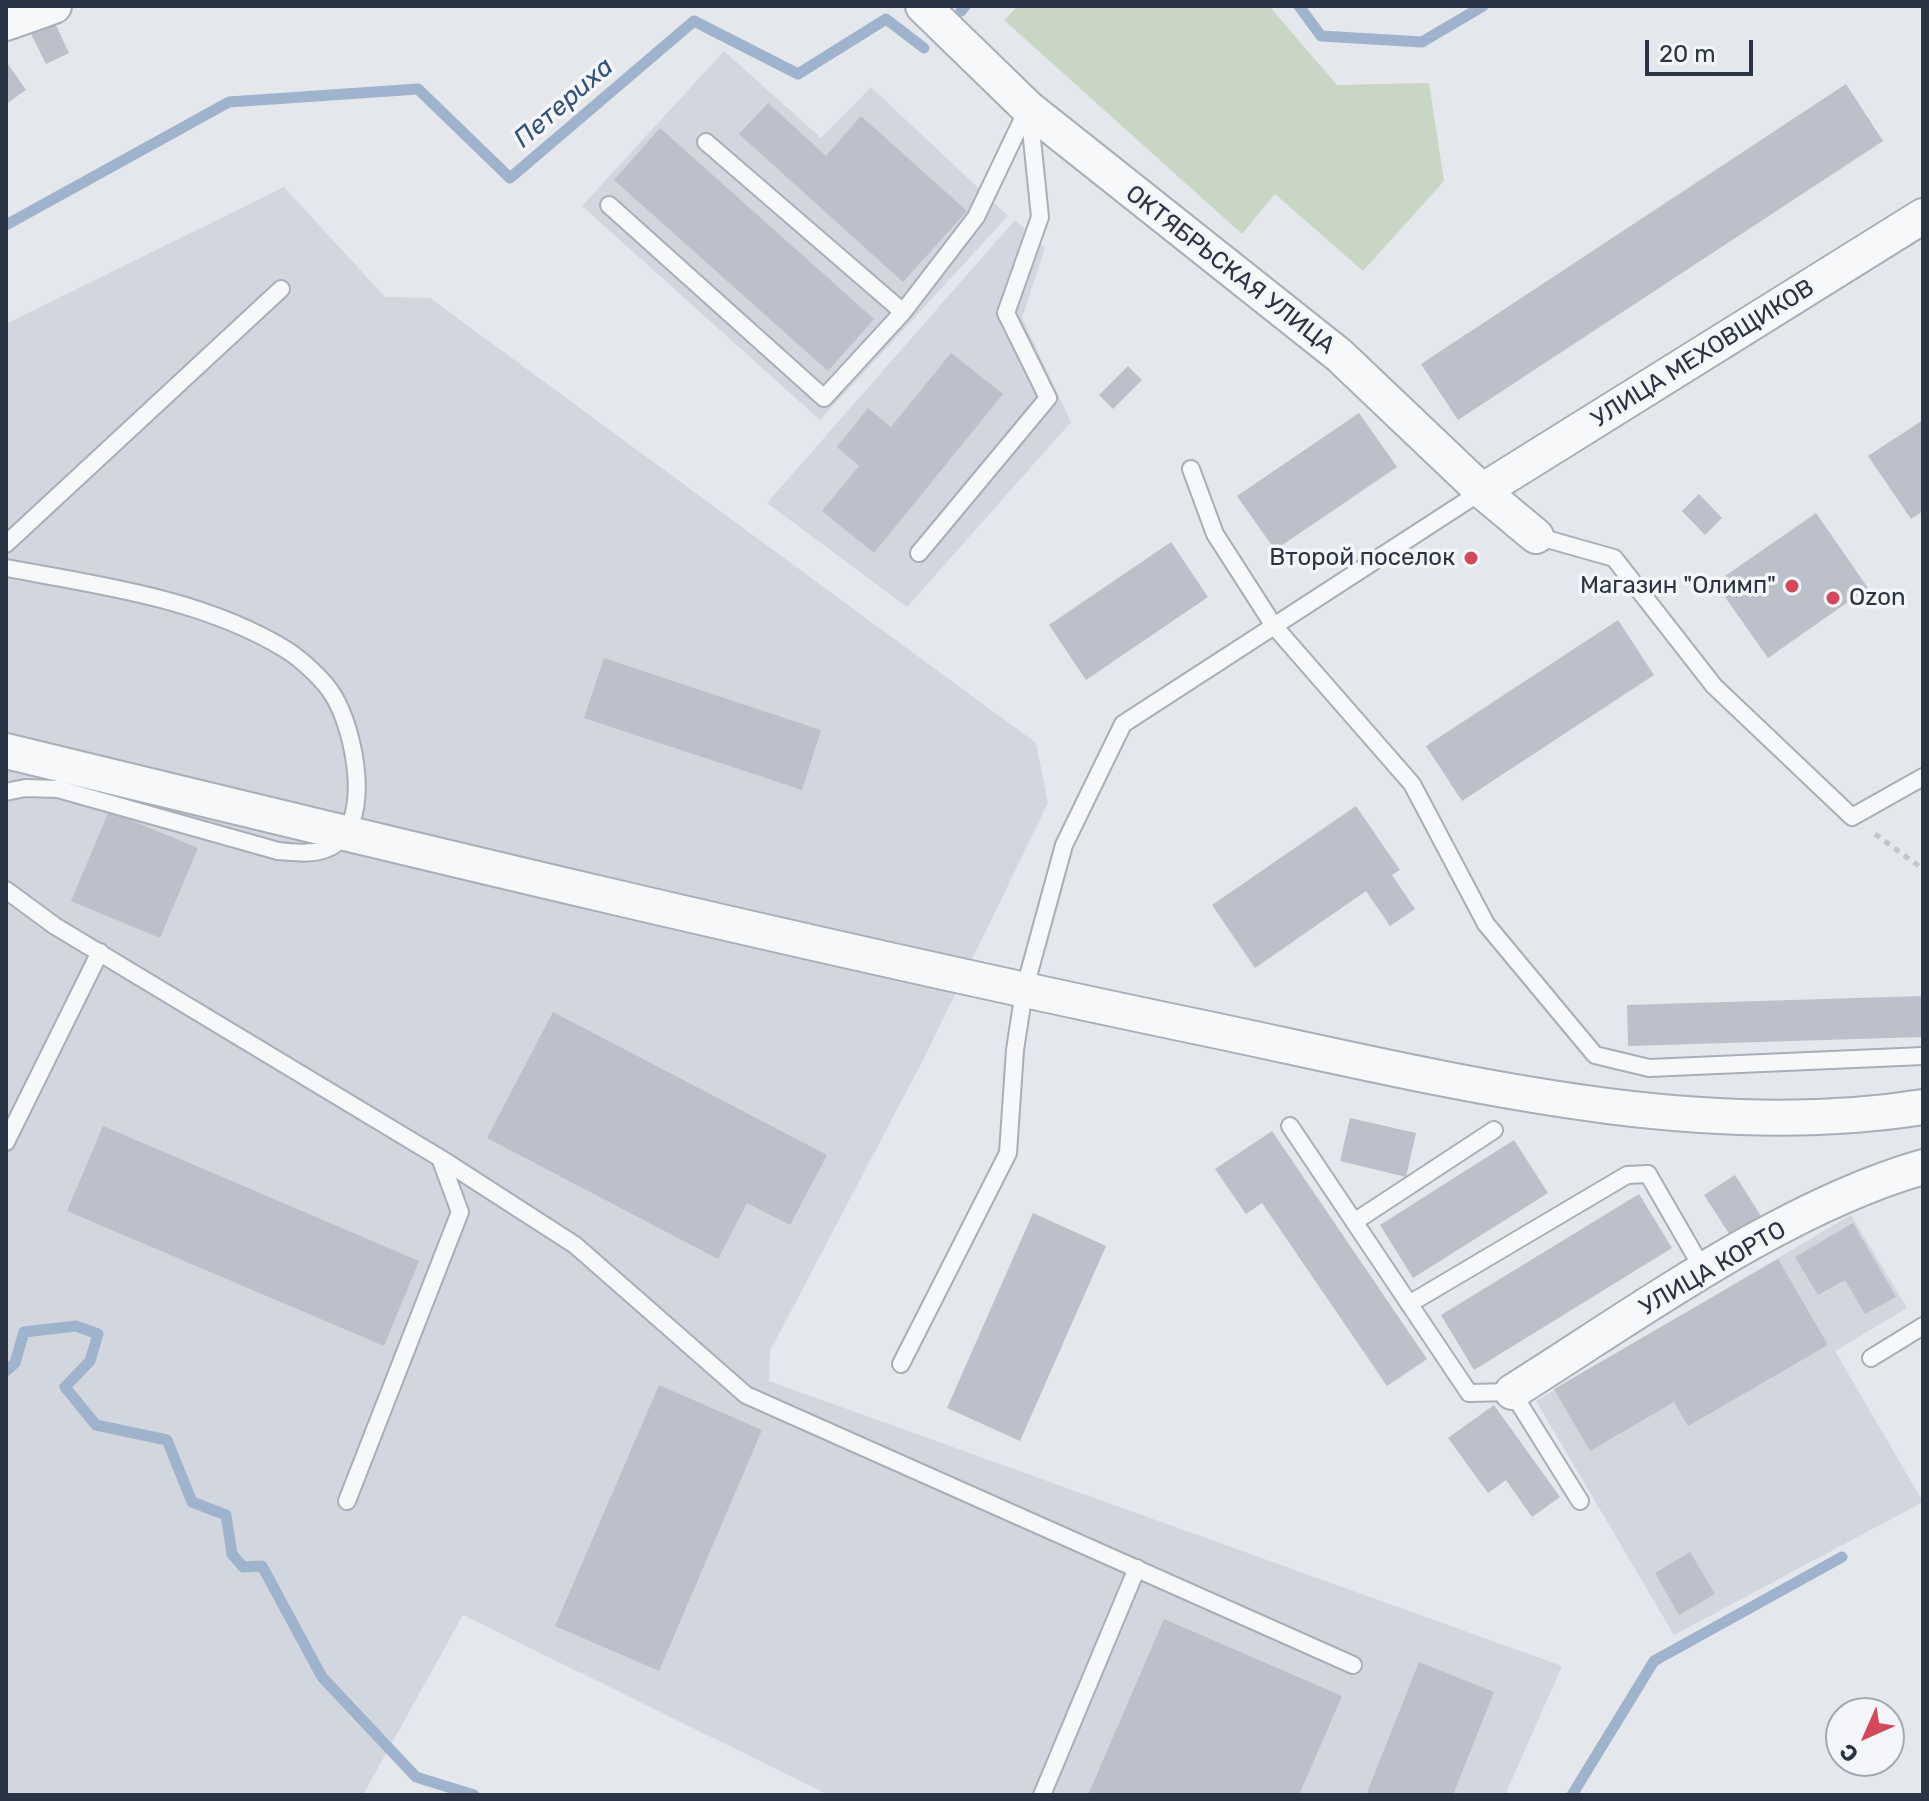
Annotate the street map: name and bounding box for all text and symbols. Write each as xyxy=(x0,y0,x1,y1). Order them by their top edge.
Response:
scale bar xyxy=(1649,24,1757,74)
text: 20 m xyxy=(1659,40,1716,68)
water label: Петериха xyxy=(508,51,620,155)
street label: ОКТЯБРЬСКАЯ УЛИЦА xyxy=(1120,179,1340,361)
street label: УЛИЦА МЕХОВЩИКОВ xyxy=(1586,274,1820,434)
place label: Второй поселок xyxy=(1269,544,1455,572)
marker: Второй поселок xyxy=(1462,549,1480,567)
place label: Магазин "Олимп" xyxy=(1580,572,1776,600)
marker: Магазин "Олимп" xyxy=(1783,577,1801,595)
place label: Ozon xyxy=(1849,584,1906,612)
marker: Ozon xyxy=(1824,589,1842,607)
street label: УЛИЦА КОРТО xyxy=(1635,1216,1791,1322)
north arrow xyxy=(1825,1697,1905,1777)
text: С xyxy=(1834,1738,1864,1768)

